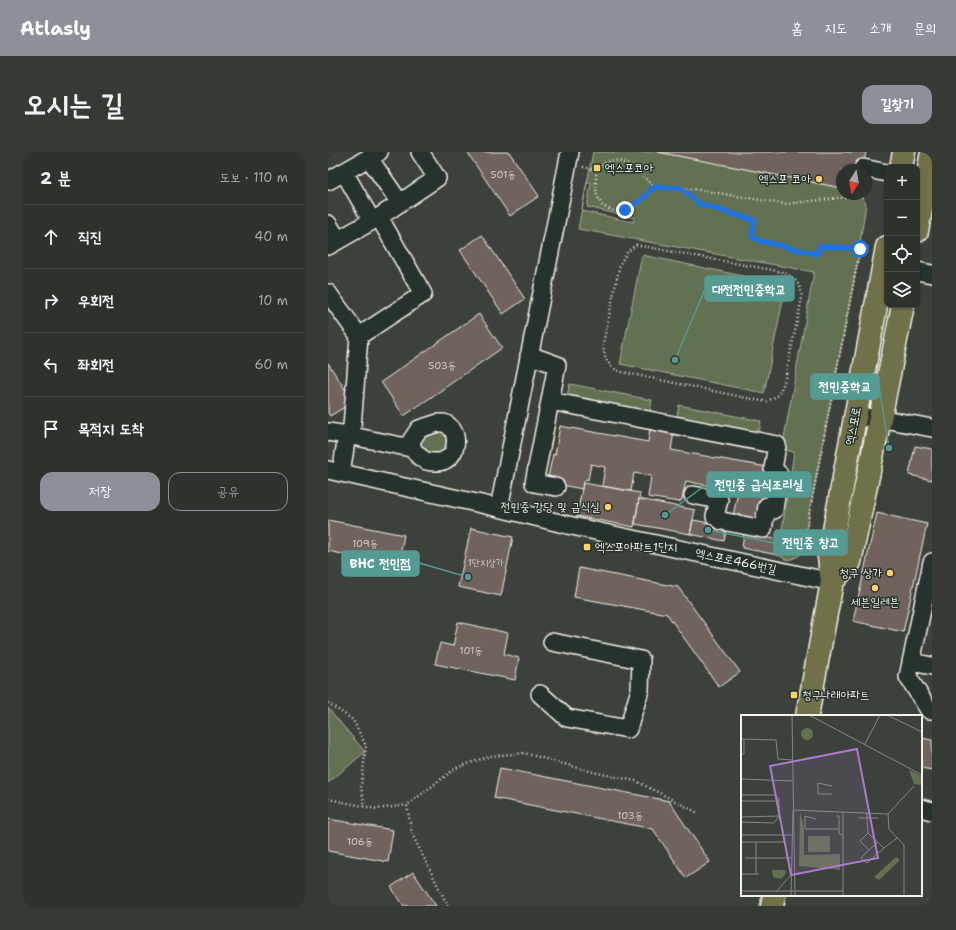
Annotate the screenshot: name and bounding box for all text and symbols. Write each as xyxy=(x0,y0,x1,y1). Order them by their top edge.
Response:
text: Atlasly xyxy=(20,16,91,41)
text: 홈 xyxy=(791,19,802,37)
text: 지도 xyxy=(824,19,847,37)
text: 소개 xyxy=(869,19,891,37)
text: 문의 xyxy=(913,19,936,37)
text: 오시는 길 xyxy=(24,85,124,123)
button: 길찾기 xyxy=(862,85,932,124)
place label: 엑스포코아 xyxy=(605,160,654,176)
marker: 엑스포코아 xyxy=(592,163,602,173)
north arrow xyxy=(836,164,872,200)
map controls xyxy=(884,164,920,308)
button: + xyxy=(884,164,920,200)
text: 2 분 xyxy=(40,167,71,189)
house number: 501동 xyxy=(491,168,515,181)
text: 도보 · 110 m xyxy=(220,169,288,186)
place label: 엑스포 코아 xyxy=(759,171,811,187)
marker: 엑스포 코아 xyxy=(814,174,824,184)
button: − xyxy=(884,200,920,236)
route end xyxy=(616,201,634,219)
icon: ahead xyxy=(40,226,62,248)
text: 직진 xyxy=(78,227,102,247)
text: 40 m xyxy=(254,228,288,245)
button: locate xyxy=(884,236,920,272)
route start xyxy=(851,240,869,258)
button: layers xyxy=(884,272,920,308)
callout: 대전전민중학교 xyxy=(705,276,794,301)
text: 대전전민중학교 xyxy=(711,281,786,298)
icon: right xyxy=(40,290,62,312)
text: 우회전 xyxy=(78,291,114,311)
text: 10 m xyxy=(258,292,288,309)
icon: left xyxy=(40,354,62,376)
text: 좌회전 xyxy=(78,355,114,375)
text: 60 m xyxy=(255,356,288,373)
house number: 503동 xyxy=(428,359,456,372)
callout: 전민중학교 xyxy=(811,374,879,399)
text: 전민중학교 xyxy=(818,378,871,395)
street label: 엑스포로 xyxy=(841,406,865,446)
icon: arrive xyxy=(40,418,62,440)
text: 목적지 도착 xyxy=(78,419,144,439)
button: 저장 xyxy=(40,472,160,511)
button: 공유 xyxy=(168,472,288,511)
callout: 전민중 급식조리실 xyxy=(707,472,811,497)
text: 전민중 급식조리실 xyxy=(714,476,804,493)
place label: 전민중 강당 및 급식실 xyxy=(501,499,600,515)
marker: 전민중 강당 및 급식실 xyxy=(603,502,613,512)
callout: 전민중 창고 xyxy=(774,530,847,555)
text: 전민중 창고 xyxy=(782,534,839,551)
house number: 109동 xyxy=(352,537,378,550)
place label: 엑스포아파트1단지 xyxy=(595,539,677,555)
marker: 엑스포아파트1단지 xyxy=(582,542,592,552)
street label: 엑스포로466번길 xyxy=(694,545,778,577)
callout: BHC 전민점 xyxy=(342,551,419,576)
text: BHC 전민점 xyxy=(349,555,411,572)
house number: 1단지상가 xyxy=(468,556,504,569)
place label: 청구 상가 xyxy=(839,565,882,581)
marker: 청구 상가 xyxy=(885,568,895,578)
marker: 세븐일레븐 xyxy=(870,583,880,593)
place label: 세븐일레븐 xyxy=(851,594,899,610)
house number: 101동 xyxy=(460,644,482,657)
place label: 청구나래아파트 xyxy=(802,687,870,703)
marker: 청구나래아파트 xyxy=(789,690,799,700)
inset map xyxy=(741,715,922,896)
house number: 103동 xyxy=(617,809,643,822)
house number: 106동 xyxy=(347,835,373,848)

